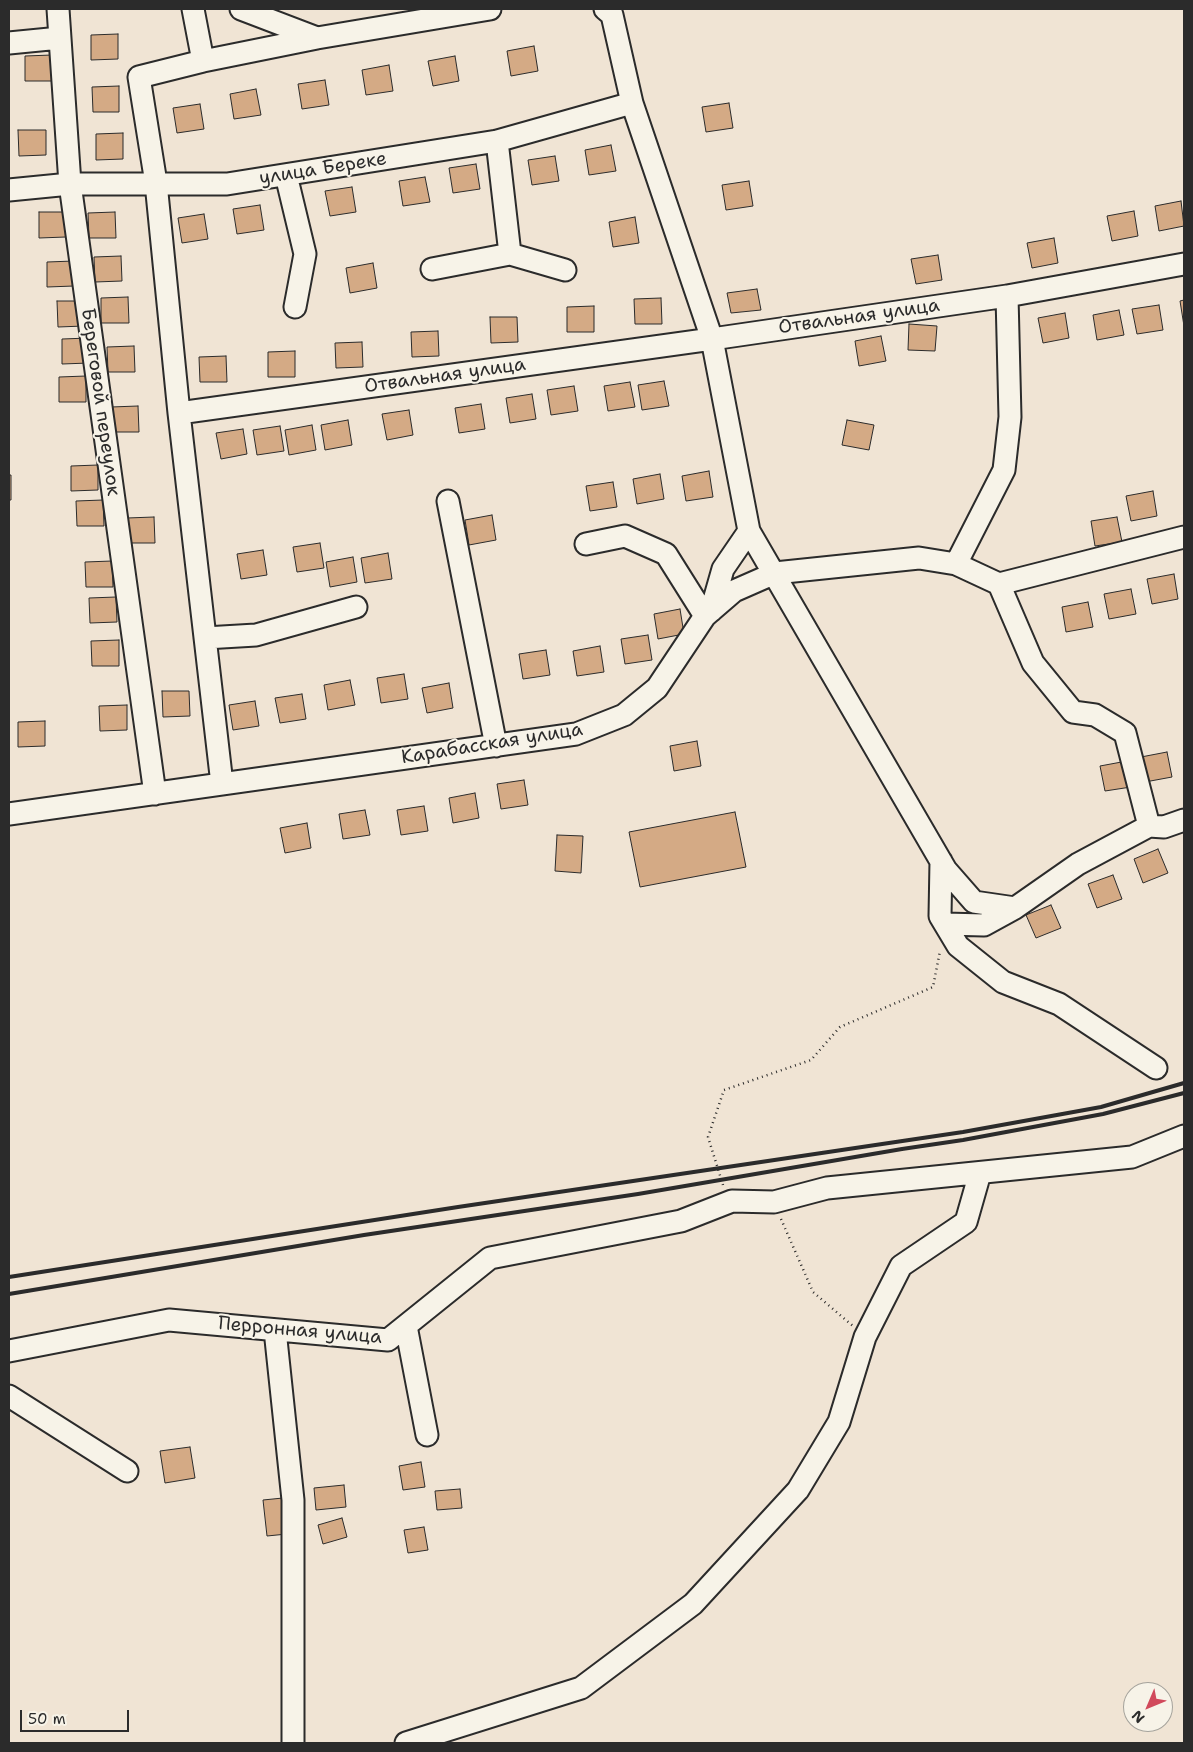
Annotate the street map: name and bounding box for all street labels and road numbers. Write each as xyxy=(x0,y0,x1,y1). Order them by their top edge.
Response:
street label: улица Береке xyxy=(258,148,388,190)
street label: Отвальная улица xyxy=(777,294,941,340)
street label: Береговой переулок xyxy=(76,307,124,497)
street label: Отвальная улица xyxy=(363,353,527,399)
street label: Карабасская улица xyxy=(400,718,584,770)
street label: Перронная улица xyxy=(217,1312,383,1350)

